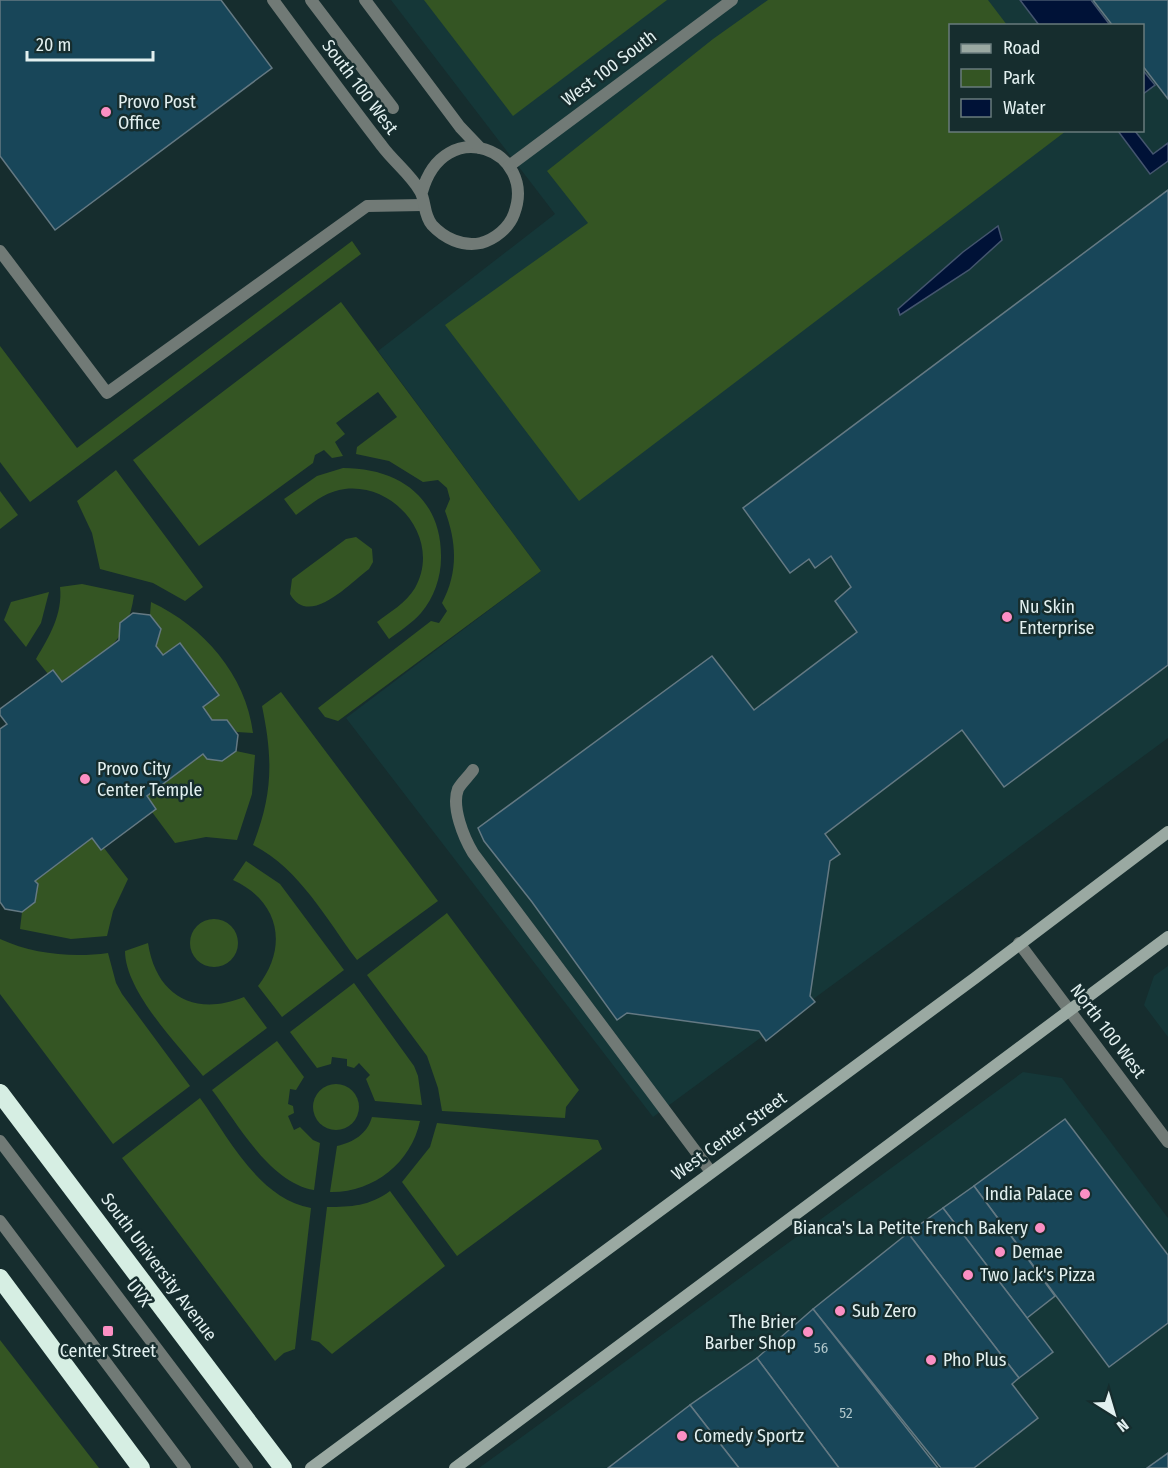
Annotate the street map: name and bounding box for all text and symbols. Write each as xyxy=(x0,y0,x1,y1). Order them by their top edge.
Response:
scale bar xyxy=(27,24,153,62)
legend xyxy=(949,24,1144,132)
street label: West 100 South xyxy=(557,25,661,111)
text: 20 m xyxy=(36,34,71,56)
street label: South 100 West xyxy=(317,35,403,139)
text: Road xyxy=(1003,37,1040,59)
text: Park xyxy=(1003,67,1036,89)
place label: Provo Post Office xyxy=(118,91,196,134)
text: Water xyxy=(1003,97,1046,119)
marker: Provo Post Office xyxy=(99,105,113,119)
place label: Nu Skin Enterprise xyxy=(1019,596,1095,639)
marker: Nu Skin Enterprise xyxy=(1000,610,1014,624)
place label: Provo City Center Temple xyxy=(97,758,202,801)
marker: Provo City Center Temple xyxy=(78,772,92,786)
street label: North 100 West xyxy=(1065,980,1151,1082)
street label: West Center Street xyxy=(667,1087,791,1185)
place label: India Palace xyxy=(985,1183,1073,1205)
marker: India Palace xyxy=(1078,1187,1092,1201)
street label: South University Avenue xyxy=(96,1189,222,1345)
place label: Bianca's La Petite French Bakery xyxy=(793,1217,1028,1239)
marker: Bianca's La Petite French Bakery xyxy=(1033,1221,1047,1235)
place label: Demae xyxy=(1012,1241,1063,1263)
marker: Demae xyxy=(993,1245,1007,1259)
place label: Two Jack's Pizza xyxy=(980,1264,1095,1286)
marker: Two Jack's Pizza xyxy=(961,1268,975,1282)
street label: UVX xyxy=(122,1275,156,1311)
place label: Sub Zero xyxy=(852,1300,916,1322)
marker: Sub Zero xyxy=(833,1304,847,1318)
place label: The Brier Barber Shop xyxy=(705,1311,797,1354)
marker: Center Street xyxy=(101,1324,115,1338)
marker: The Brier Barber Shop xyxy=(801,1325,815,1339)
house number: 56 xyxy=(814,1339,828,1357)
place label: Center Street xyxy=(60,1340,156,1362)
place label: Pho Plus xyxy=(943,1349,1007,1371)
marker: Pho Plus xyxy=(924,1353,938,1367)
north arrow xyxy=(1084,1384,1144,1444)
house number: 52 xyxy=(839,1404,853,1422)
text: N xyxy=(1113,1415,1132,1436)
place label: Comedy Sportz xyxy=(694,1425,804,1447)
marker: Comedy Sportz xyxy=(675,1429,689,1443)

